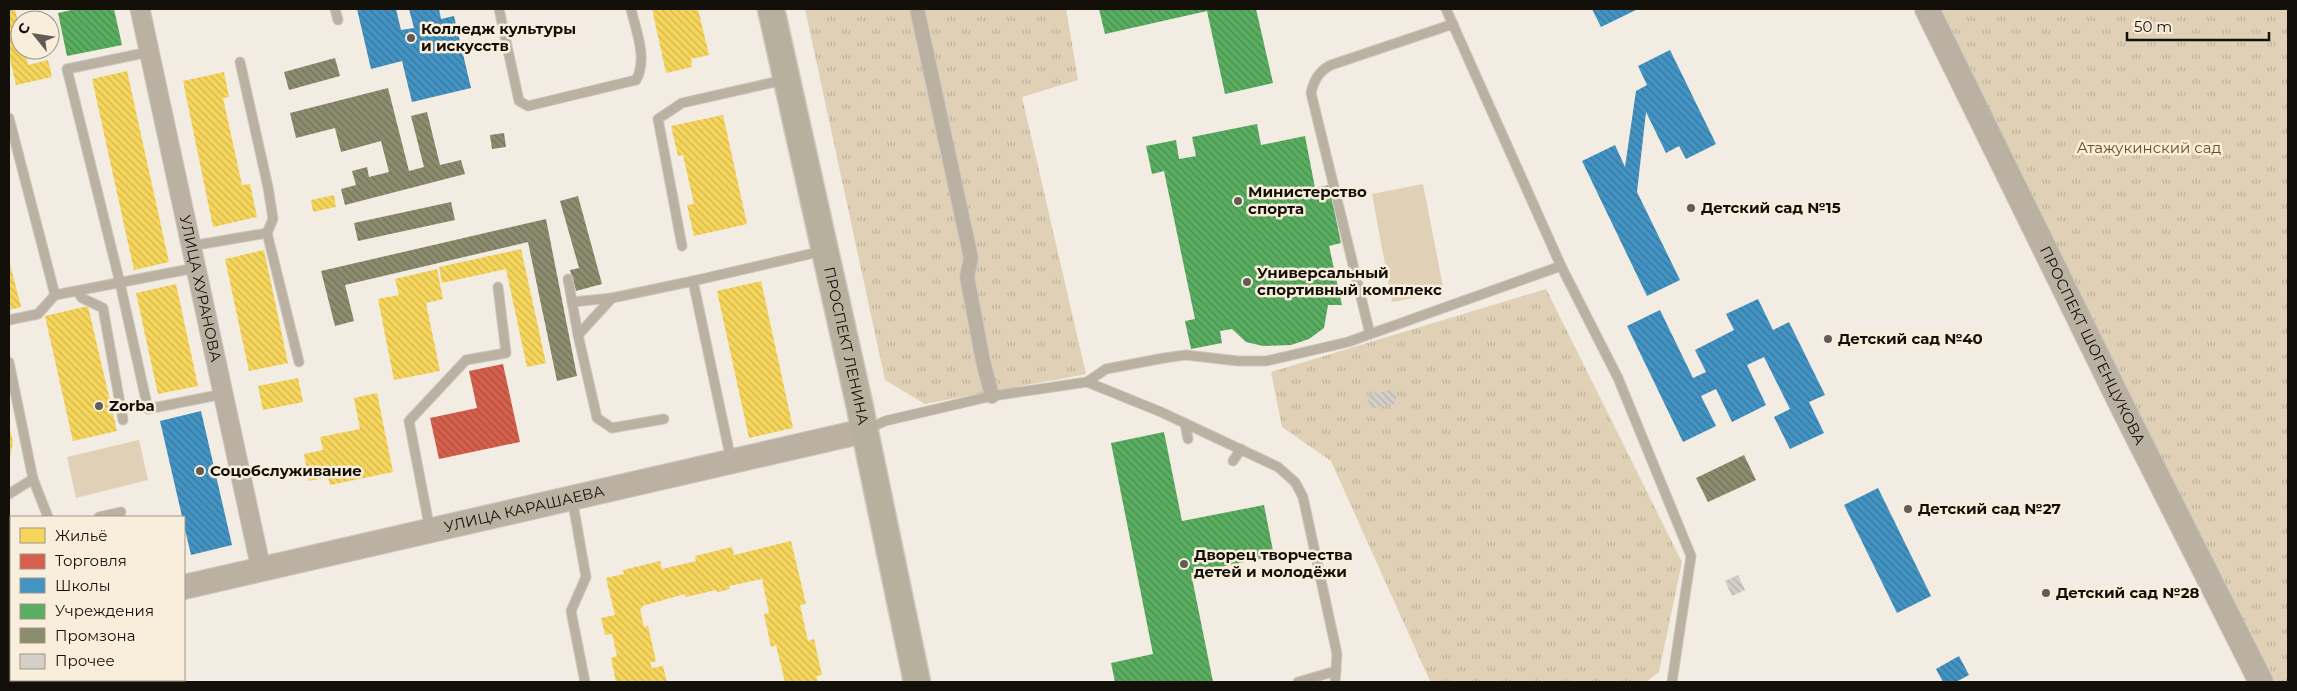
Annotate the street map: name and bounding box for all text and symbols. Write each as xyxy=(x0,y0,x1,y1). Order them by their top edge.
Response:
north arrow xyxy=(10,10,60,60)
scale bar xyxy=(2127,10,2270,42)
text: 50 m xyxy=(2134,17,2172,36)
place label: Колледж культуры и искусств xyxy=(421,19,576,55)
text: С xyxy=(13,20,34,37)
marker: Колледж культуры и искусств xyxy=(405,32,417,44)
park label: Атажукинский сад xyxy=(2077,138,2222,157)
place label: Министерство спорта xyxy=(1248,182,1367,218)
marker: Министерство спорта xyxy=(1232,195,1244,207)
place label: Детский сад №15 xyxy=(1701,198,1841,217)
marker: Детский сад №15 xyxy=(1685,202,1697,214)
street label: УЛИЦА ХУРАНОВА xyxy=(176,213,226,364)
street label: ПРОСПЕКТ ШОГЕНЦУКОВА xyxy=(2036,243,2150,448)
place label: Универсальный спортивный комплекс xyxy=(1257,263,1442,299)
street label: ПРОСПЕКТ ЛЕНИНА xyxy=(820,265,873,426)
marker: Универсальный спортивный комплекс xyxy=(1241,276,1253,288)
place label: Детский сад №40 xyxy=(1838,329,1983,348)
marker: Детский сад №40 xyxy=(1822,333,1834,345)
place label: Zorba xyxy=(109,396,155,415)
marker: Zorba xyxy=(93,400,105,412)
place label: Соцобслуживание xyxy=(210,461,362,480)
marker: Соцобслуживание xyxy=(194,465,206,477)
street label: УЛИЦА КАРАШАЕВА xyxy=(442,481,606,536)
place label: Детский сад №27 xyxy=(1918,499,2061,518)
marker: Детский сад №27 xyxy=(1902,503,1914,515)
legend xyxy=(10,516,185,681)
text: Жильё xyxy=(55,526,108,545)
place label: Дворец творчества детей и молодёжи xyxy=(1194,545,1352,581)
text: Торговля xyxy=(55,551,127,570)
marker: Дворец творчества детей и молодёжи xyxy=(1178,558,1190,570)
text: Школы xyxy=(55,576,111,595)
place label: Детский сад №28 xyxy=(2056,583,2200,602)
marker: Детский сад №28 xyxy=(2040,587,2052,599)
text: Учреждения xyxy=(55,601,154,620)
text: Промзона xyxy=(55,626,135,645)
text: Прочее xyxy=(55,651,115,670)

